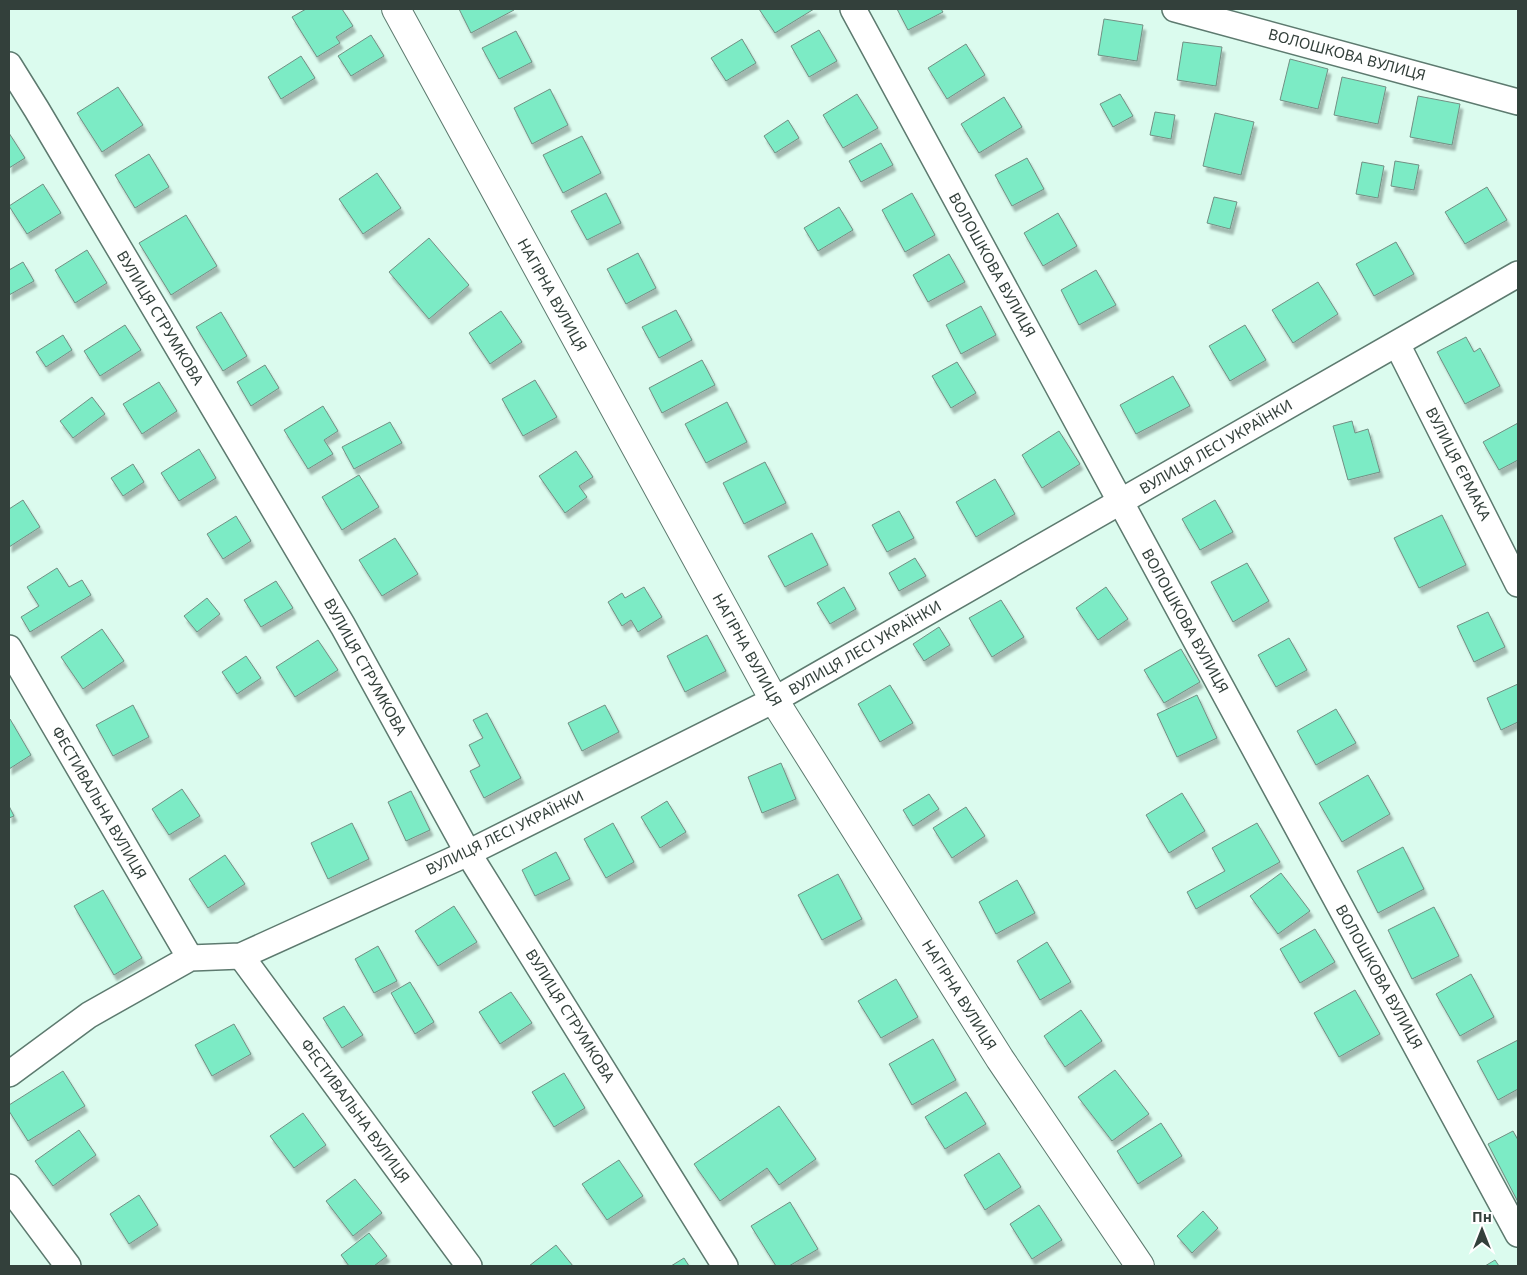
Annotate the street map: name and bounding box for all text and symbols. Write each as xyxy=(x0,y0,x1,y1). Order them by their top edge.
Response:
street label: ВОЛОШКОВА ВУЛИЦЯ xyxy=(1266,23,1428,85)
street label: ВОЛОШКОВА ВУЛИЦЯ xyxy=(945,189,1041,340)
street label: НАГІРНА ВУЛИЦЯ xyxy=(513,234,592,355)
street label: ВУЛИЦЯ СТРУМКОВА xyxy=(113,247,209,389)
street label: ВУЛИЦЯ ЛЕСІ УКРАЇНКИ xyxy=(1135,394,1296,498)
street label: ВУЛИЦЯ ЄРМАКА xyxy=(1422,403,1496,524)
street label: ВОЛОШКОВА ВУЛИЦЯ xyxy=(1138,545,1234,696)
street label: НАГІРНА ВУЛИЦЯ xyxy=(708,589,787,710)
street label: ВУЛИЦЯ СТРУМКОВА xyxy=(320,595,412,739)
street label: ВУЛИЦЯ ЛЕСІ УКРАЇНКИ xyxy=(784,595,945,699)
street label: ФЕСТИВАЛЬНА ВУЛИЦЯ xyxy=(48,722,152,883)
street label: ВУЛИЦЯ ЛЕСІ УКРАЇНКИ xyxy=(422,785,587,879)
street label: ВОЛОШКОВА ВУЛИЦЯ xyxy=(1332,901,1428,1052)
street label: НАГІРНА ВУЛИЦЯ xyxy=(918,936,1002,1053)
street label: ВУЛИЦЯ СТРУМКОВА xyxy=(522,945,620,1086)
street label: ФЕСТИВАЛЬНА ВУЛИЦЯ xyxy=(297,1034,415,1186)
north arrow xyxy=(1457,1205,1507,1255)
text: Пн xyxy=(1472,1207,1492,1226)

